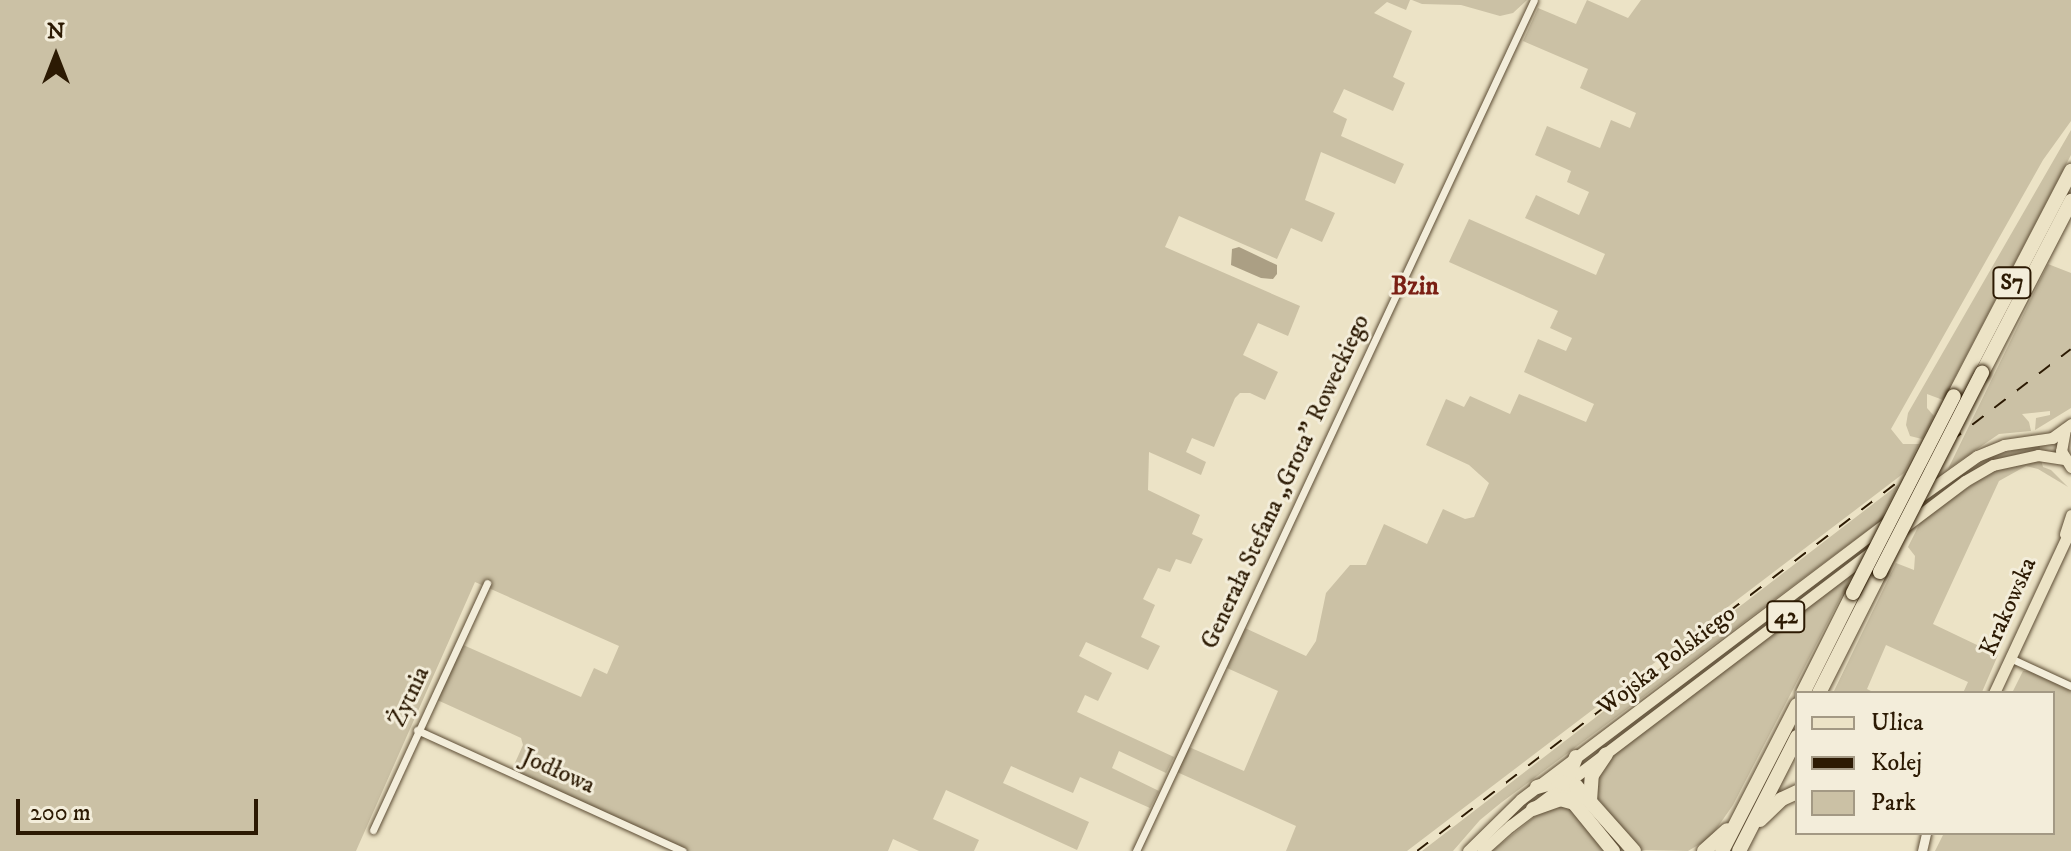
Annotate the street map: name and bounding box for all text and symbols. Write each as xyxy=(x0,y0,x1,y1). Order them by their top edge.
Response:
north arrow xyxy=(16,16,96,96)
text: N xyxy=(47,18,65,45)
road number: S7 xyxy=(1992,265,2032,301)
district label: Bzin xyxy=(1391,271,1439,303)
street label: Generała Stefana „Grota” Roweckiego xyxy=(1196,310,1376,654)
street label: Krakowska xyxy=(1975,553,2043,661)
road number: 42 xyxy=(1766,599,1806,635)
street label: Wojska Polskiego xyxy=(1592,600,1742,722)
street label: Żytnia xyxy=(384,662,436,732)
legend xyxy=(1795,691,2055,835)
text: Ulica xyxy=(1871,708,1924,738)
street label: Jodłowa xyxy=(517,743,599,801)
text: Kolej xyxy=(1871,748,1922,778)
scale bar xyxy=(20,783,262,833)
text: Park xyxy=(1871,788,1916,818)
text: 200 m xyxy=(30,798,91,828)

